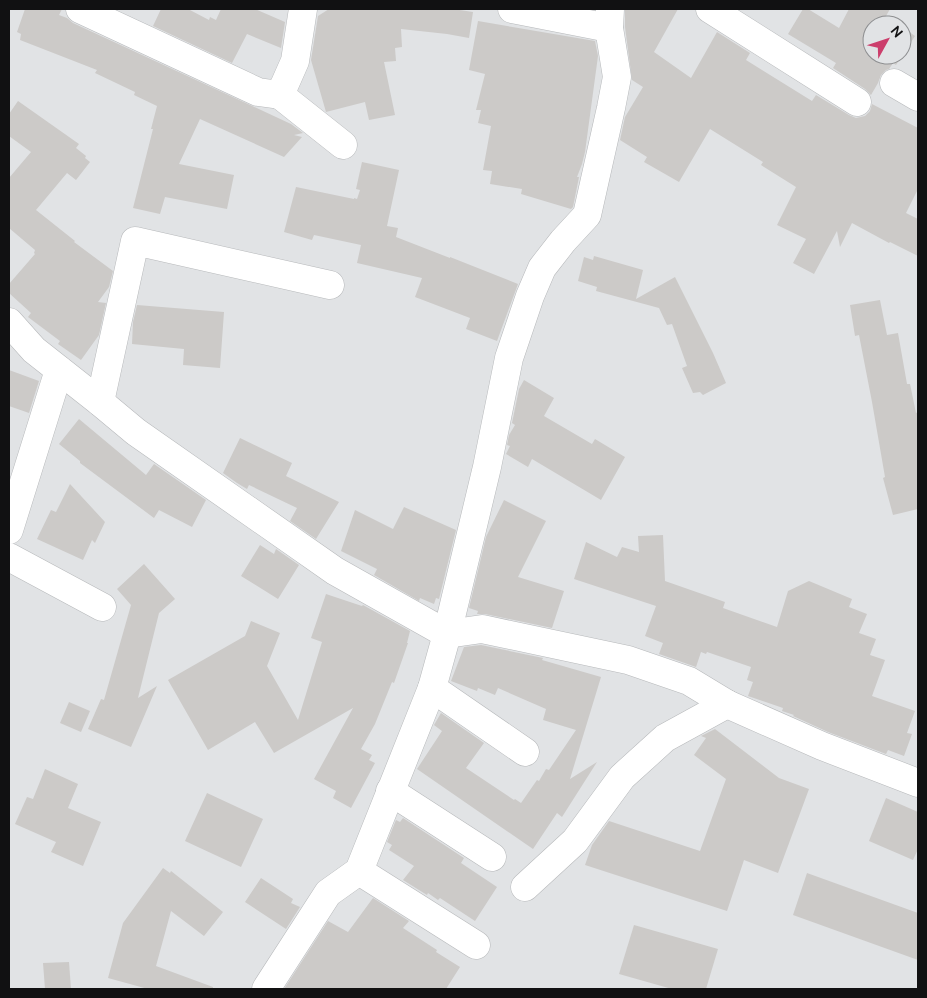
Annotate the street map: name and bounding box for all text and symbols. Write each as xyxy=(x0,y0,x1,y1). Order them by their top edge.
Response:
north arrow xyxy=(862,15,912,65)
text: N xyxy=(887,22,906,41)

